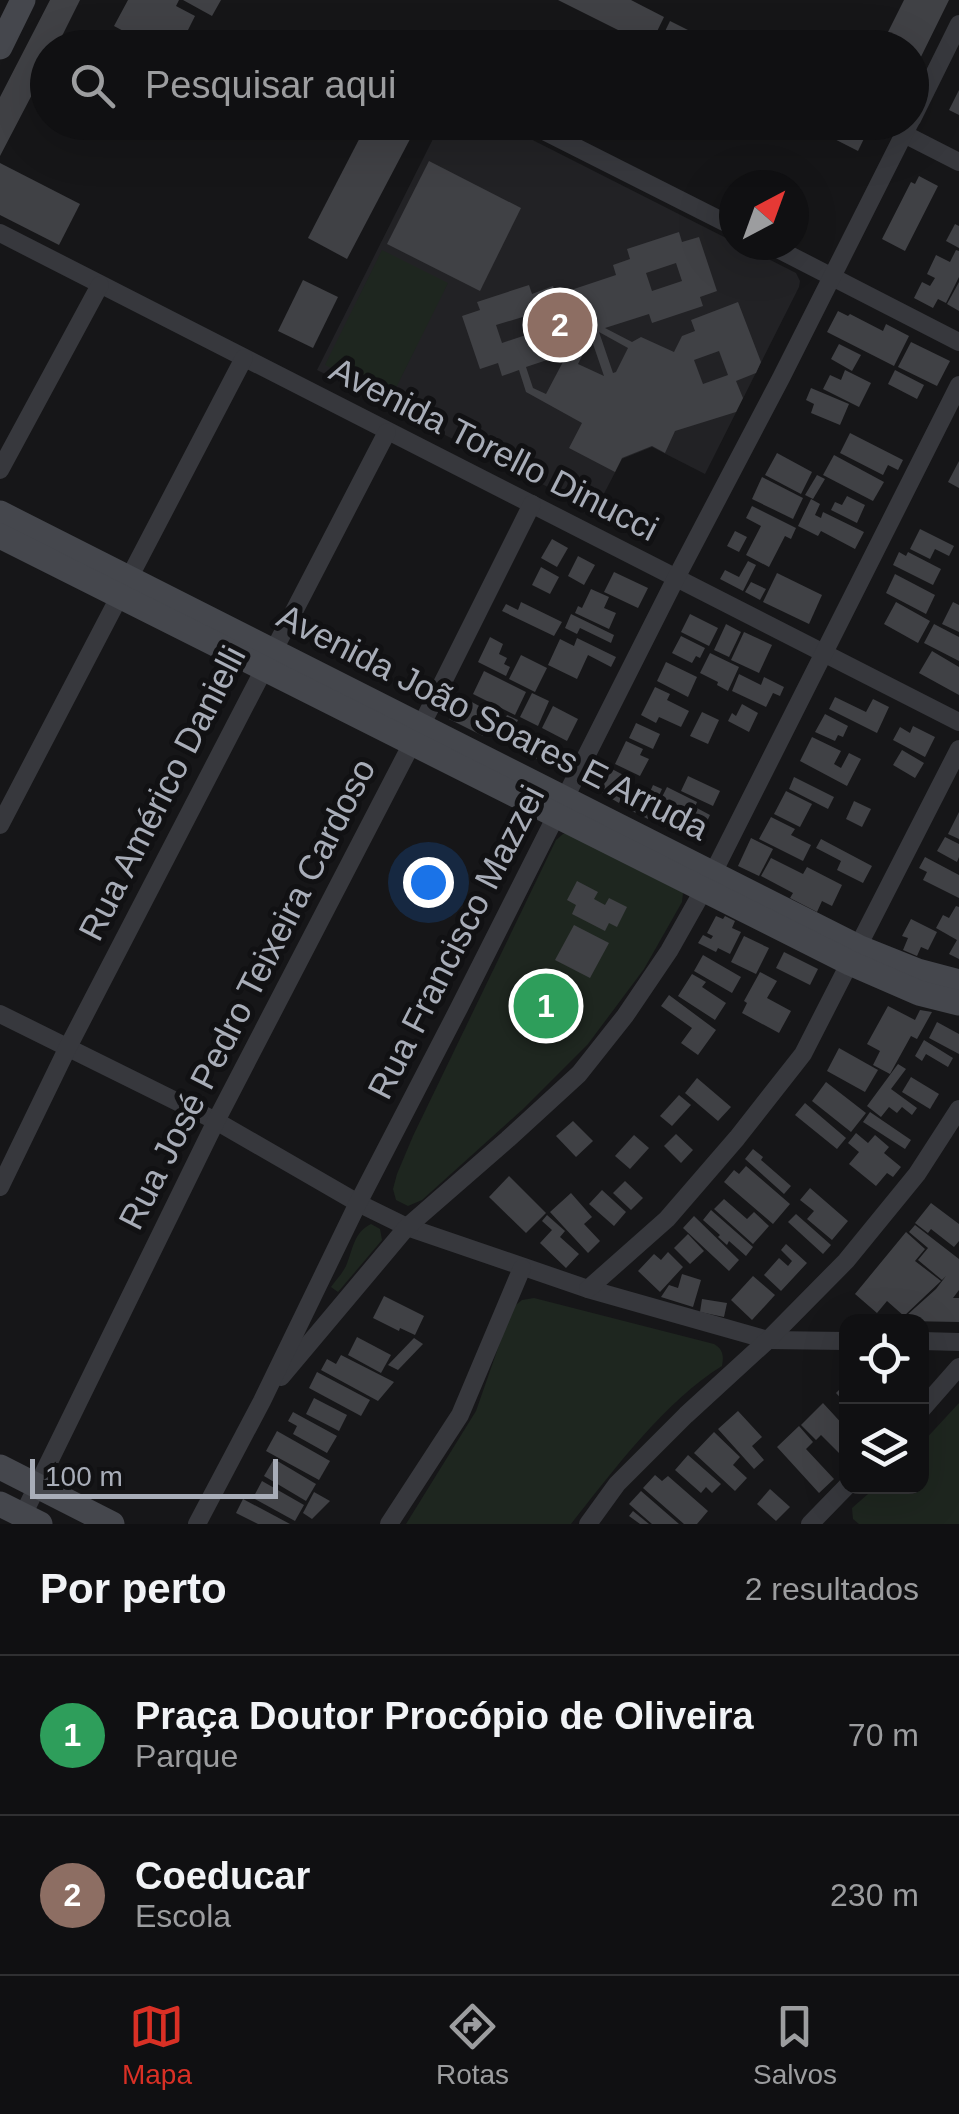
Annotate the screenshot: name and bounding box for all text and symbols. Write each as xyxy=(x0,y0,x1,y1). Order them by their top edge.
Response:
search box xyxy=(30,30,929,140)
icon: search xyxy=(65,58,120,113)
text: Pesquisar aqui xyxy=(145,64,396,106)
north arrow xyxy=(719,170,809,260)
pin: 2 xyxy=(528,288,592,362)
street label: Avenida Torello Dinucci xyxy=(324,349,665,548)
street label: Avenida João Soares E Arruda xyxy=(271,596,716,848)
street label: Rua Américo Danielli xyxy=(70,639,253,946)
street label: Rua José Pedro Teixeira Cardoso xyxy=(111,752,383,1235)
street label: Rua Francisco Mazzei xyxy=(360,779,552,1105)
your location xyxy=(403,857,454,908)
pin: 1 xyxy=(514,968,578,1044)
map controls xyxy=(839,1314,929,1494)
button: locate xyxy=(839,1314,929,1404)
button: layers xyxy=(839,1404,929,1494)
scale bar xyxy=(30,1454,278,1498)
text: 100 m xyxy=(45,1461,123,1492)
text: Por perto xyxy=(40,1565,227,1612)
text: 2 resultados xyxy=(745,1571,919,1607)
text: Praça Doutor Procópio de Oliveira xyxy=(135,1695,754,1737)
text: 1 xyxy=(64,1717,81,1753)
text: 70 m xyxy=(848,1717,919,1753)
text: Parque xyxy=(135,1738,238,1774)
text: Coeducar xyxy=(135,1855,310,1897)
text: 2 xyxy=(64,1877,81,1913)
text: 230 m xyxy=(830,1877,919,1913)
text: Escola xyxy=(135,1898,231,1934)
tab: Mapa xyxy=(122,1999,192,2091)
tab: Rotas xyxy=(436,1999,509,2091)
tab: Salvos xyxy=(753,1999,837,2091)

